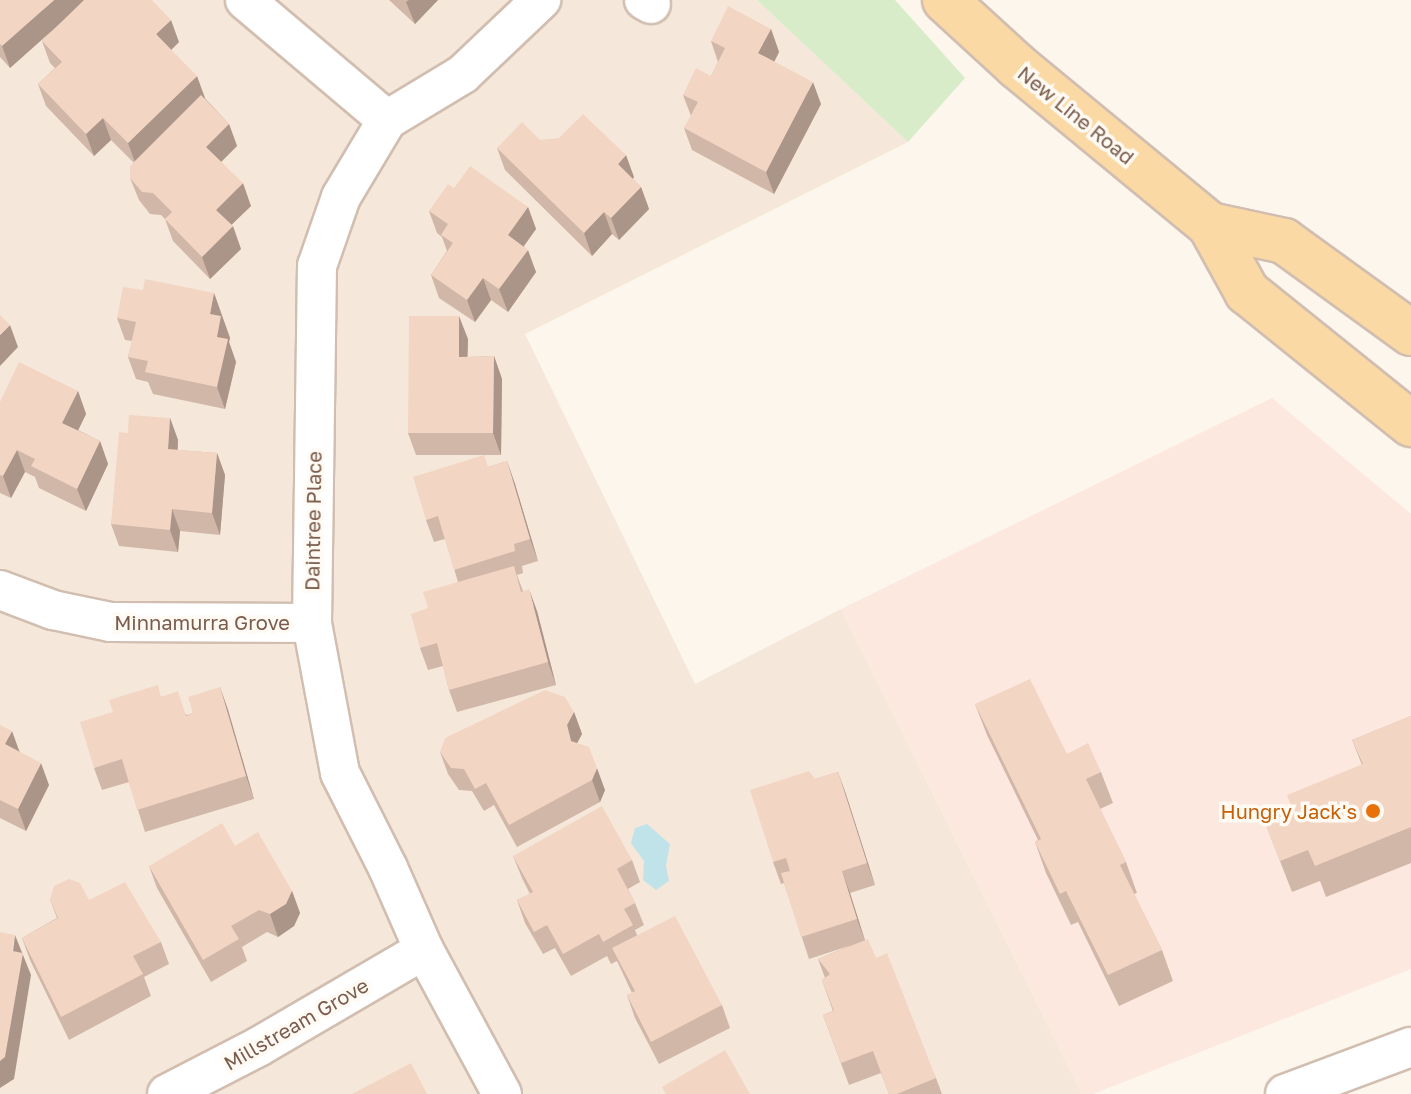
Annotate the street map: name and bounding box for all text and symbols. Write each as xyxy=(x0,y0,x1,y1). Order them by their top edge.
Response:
street label: New Line Road xyxy=(1013,61,1139,169)
street label: Daintree Place xyxy=(300,451,326,591)
street label: Minnamurra Grove xyxy=(114,610,290,634)
place label: Hungry Jack's xyxy=(1221,799,1357,823)
marker: Hungry Jack's xyxy=(1364,802,1382,820)
street label: Millstream Grove xyxy=(219,973,373,1075)

